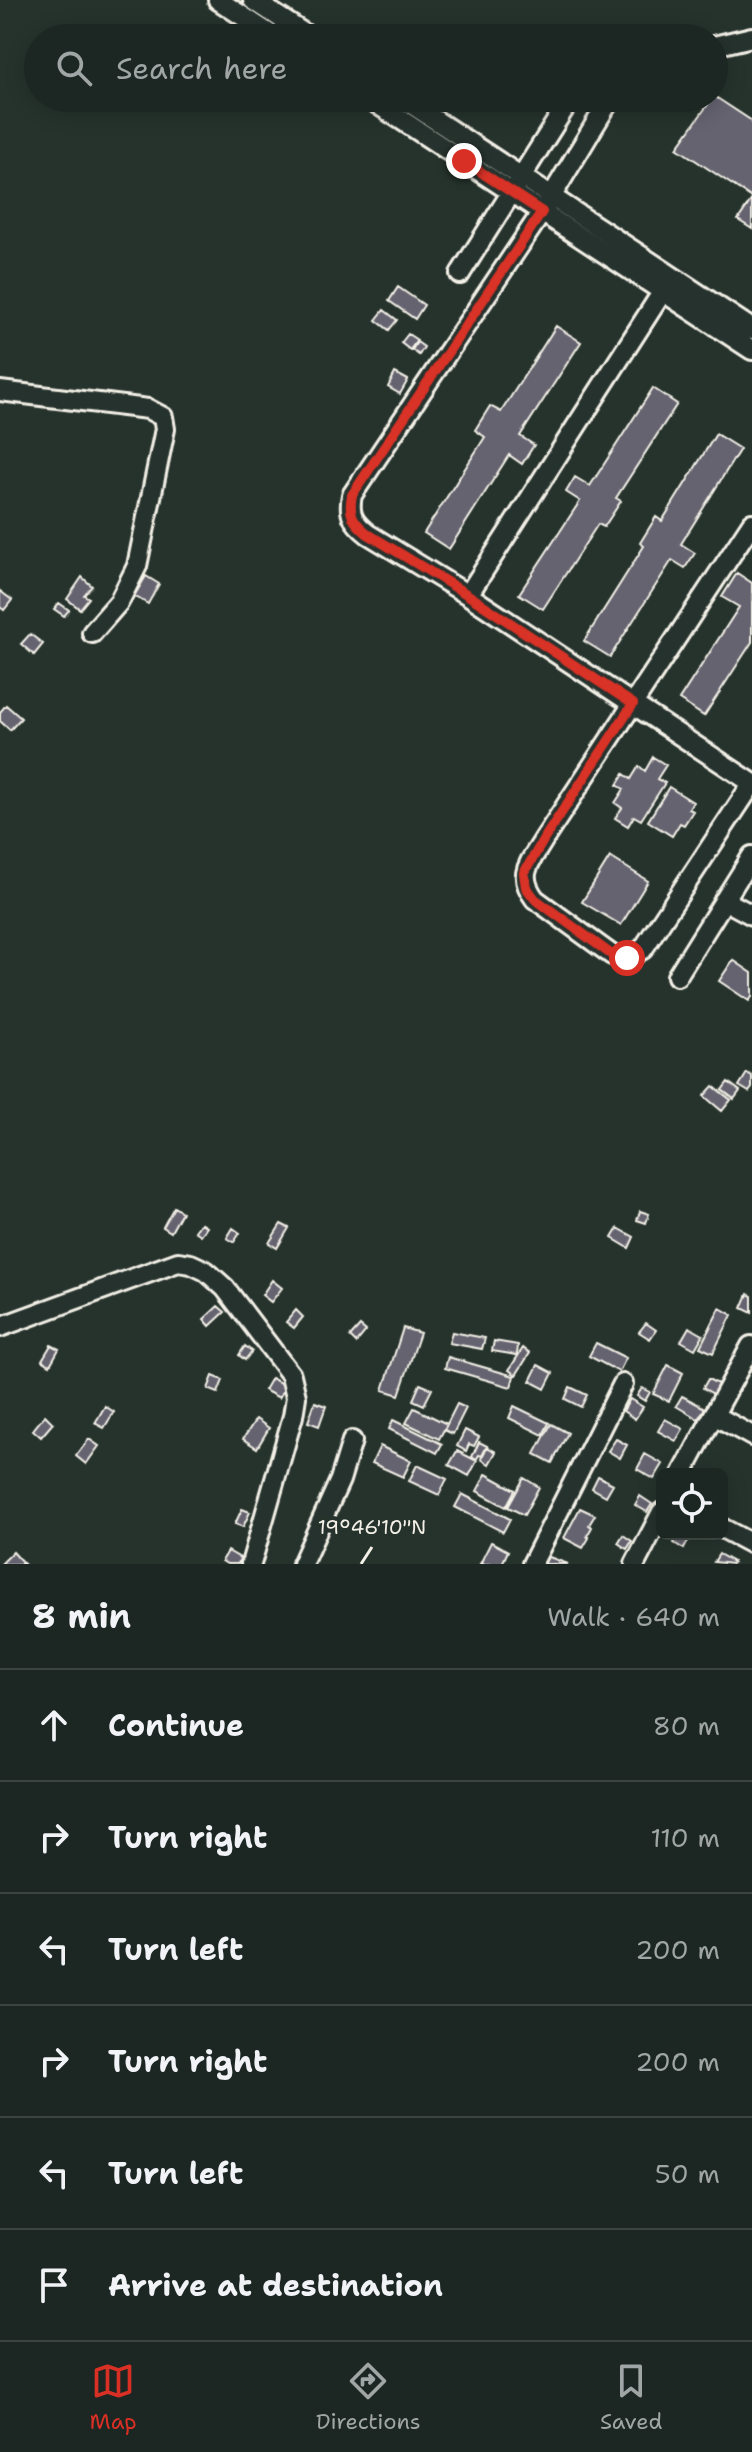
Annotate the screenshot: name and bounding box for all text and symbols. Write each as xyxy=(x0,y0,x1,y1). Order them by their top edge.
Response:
search box xyxy=(24,24,728,112)
icon: search xyxy=(52,46,96,90)
text: Search here xyxy=(116,48,287,89)
route end xyxy=(446,143,482,179)
route start xyxy=(609,940,645,976)
map controls xyxy=(656,1468,728,1540)
button: locate xyxy=(656,1468,728,1540)
text: 19°46'10"N xyxy=(318,1514,426,1540)
text: 8 min xyxy=(32,1593,131,1639)
text: Walk · 640 m xyxy=(547,1599,720,1634)
icon: ahead xyxy=(32,1703,76,1747)
text: Continue xyxy=(108,1705,244,1746)
text: 80 m xyxy=(653,1708,720,1743)
icon: right xyxy=(32,1815,76,1859)
text: Turn right xyxy=(108,1817,267,1858)
text: 110 m xyxy=(650,1820,720,1855)
icon: left xyxy=(32,1927,76,1971)
text: Turn left xyxy=(108,1929,243,1970)
text: 200 m xyxy=(635,1932,720,1967)
icon: right xyxy=(32,2039,76,2083)
text: Turn right xyxy=(108,2041,267,2082)
text: 200 m xyxy=(635,2044,720,2079)
icon: left xyxy=(32,2151,76,2195)
text: Turn left xyxy=(108,2153,243,2194)
text: 50 m xyxy=(655,2156,720,2191)
icon: arrive xyxy=(32,2263,76,2307)
text: Arrive at destination xyxy=(108,2265,443,2306)
tab: Map xyxy=(90,2359,137,2436)
tab: Directions xyxy=(316,2359,421,2436)
tab: Saved xyxy=(600,2359,662,2436)

